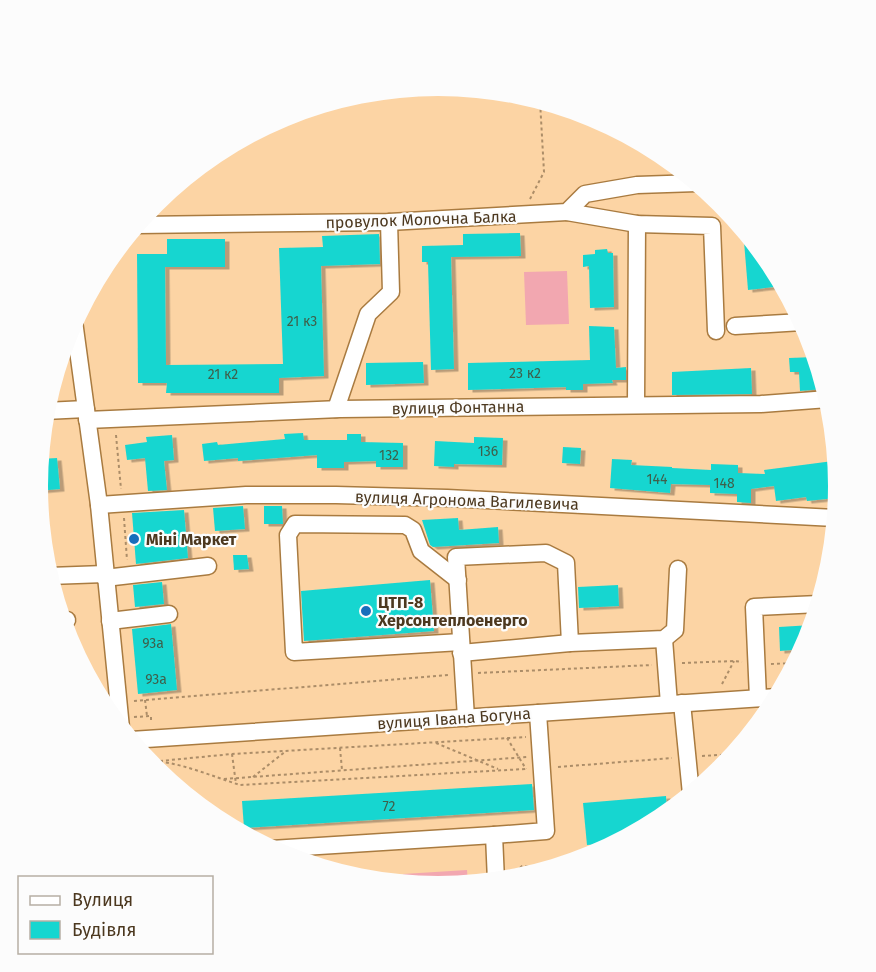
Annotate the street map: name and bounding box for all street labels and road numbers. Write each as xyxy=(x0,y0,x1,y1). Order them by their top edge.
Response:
street label: провулок Молочна Балка xyxy=(325,207,517,232)
street label: вулиця Фонтанна xyxy=(392,397,524,418)
street label: вулиця Агронома Вагилевича xyxy=(355,487,579,514)
street label: вулиця Івана Богуна xyxy=(377,704,532,733)

